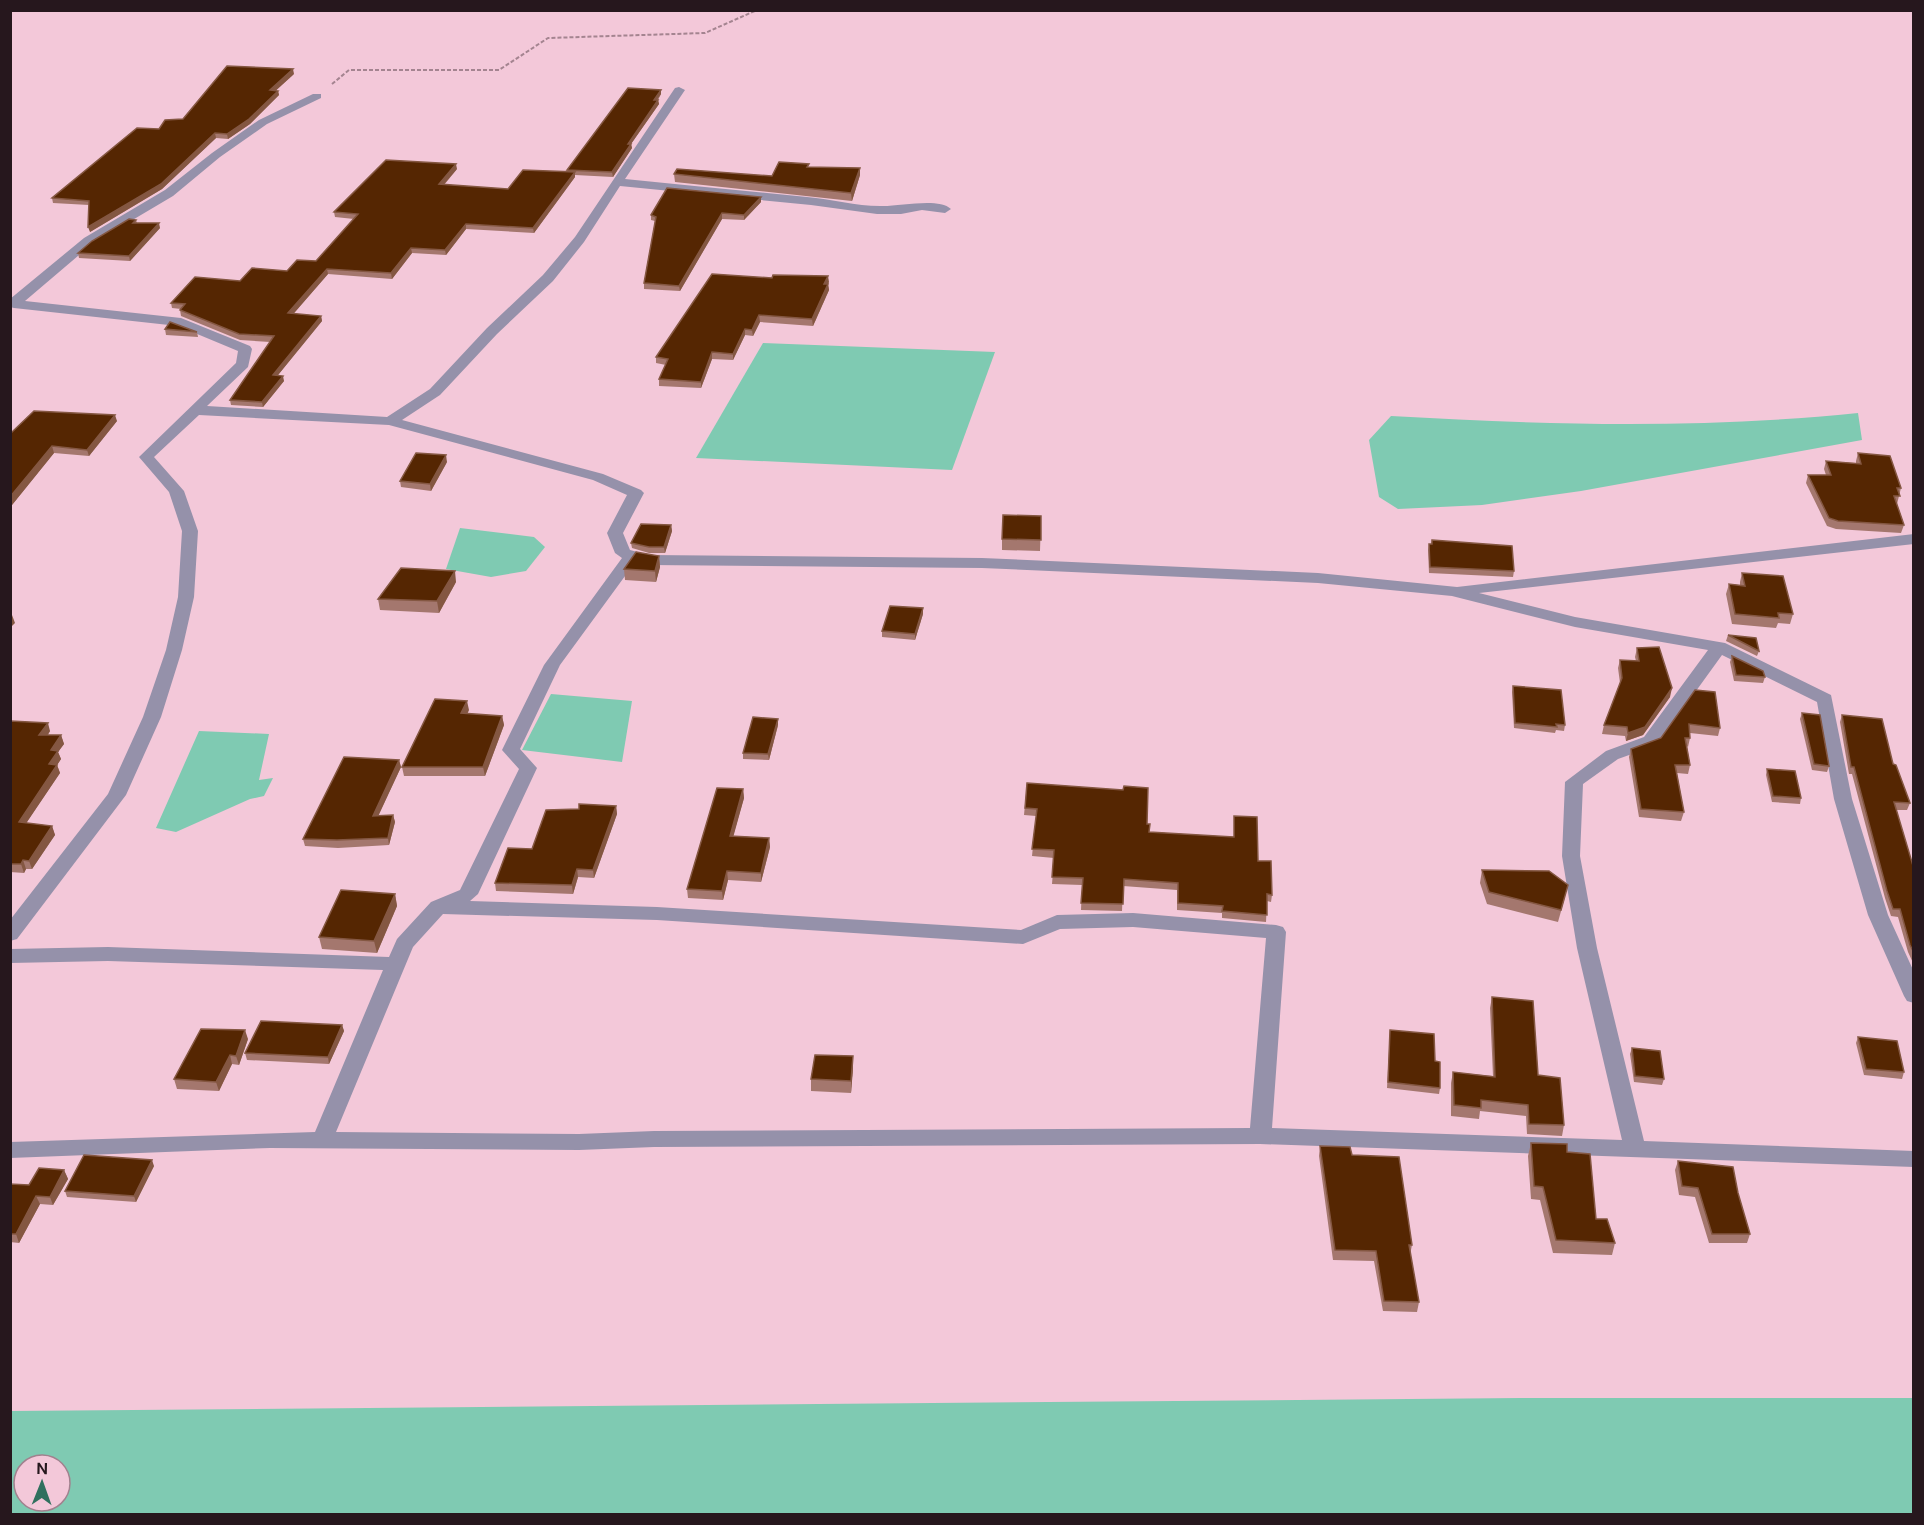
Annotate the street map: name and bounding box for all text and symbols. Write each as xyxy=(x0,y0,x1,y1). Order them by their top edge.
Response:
north arrow xyxy=(12,1453,72,1513)
text: N xyxy=(36,1458,48,1479)

